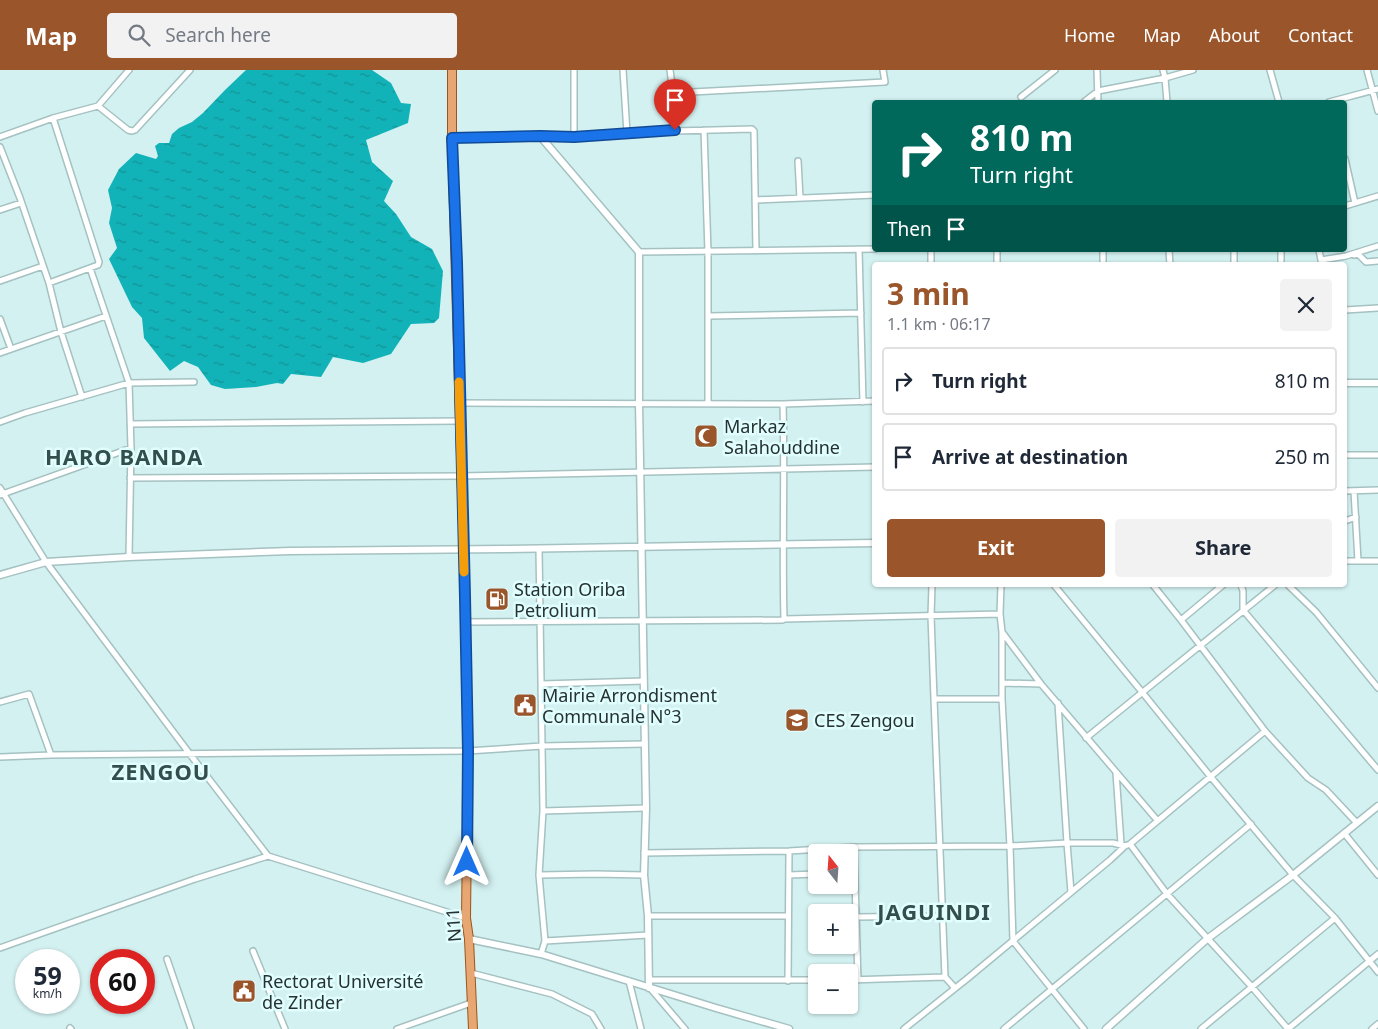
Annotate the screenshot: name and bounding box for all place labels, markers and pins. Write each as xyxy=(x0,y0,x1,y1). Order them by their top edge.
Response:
pin xyxy=(654,79,696,130)
place label: Markaz Salahouddine xyxy=(724,414,840,459)
mosque icon: Markaz Salahouddine xyxy=(693,423,719,449)
place label: Station Oriba Petrolium xyxy=(514,577,626,622)
fuel station icon: Station Oriba Petrolium xyxy=(484,586,510,612)
place label: Mairie Arrondisment Communale N°3 xyxy=(542,683,717,728)
public building icon: Mairie Arrondisment Communale N°3 xyxy=(512,692,538,718)
school or university icon: CES Zengou xyxy=(784,707,810,733)
place label: CES Zengou xyxy=(814,708,915,732)
place label: Rectorat Université de Zinder xyxy=(262,969,423,1014)
public building icon: Rectorat Université de Zinder xyxy=(231,978,257,1004)

